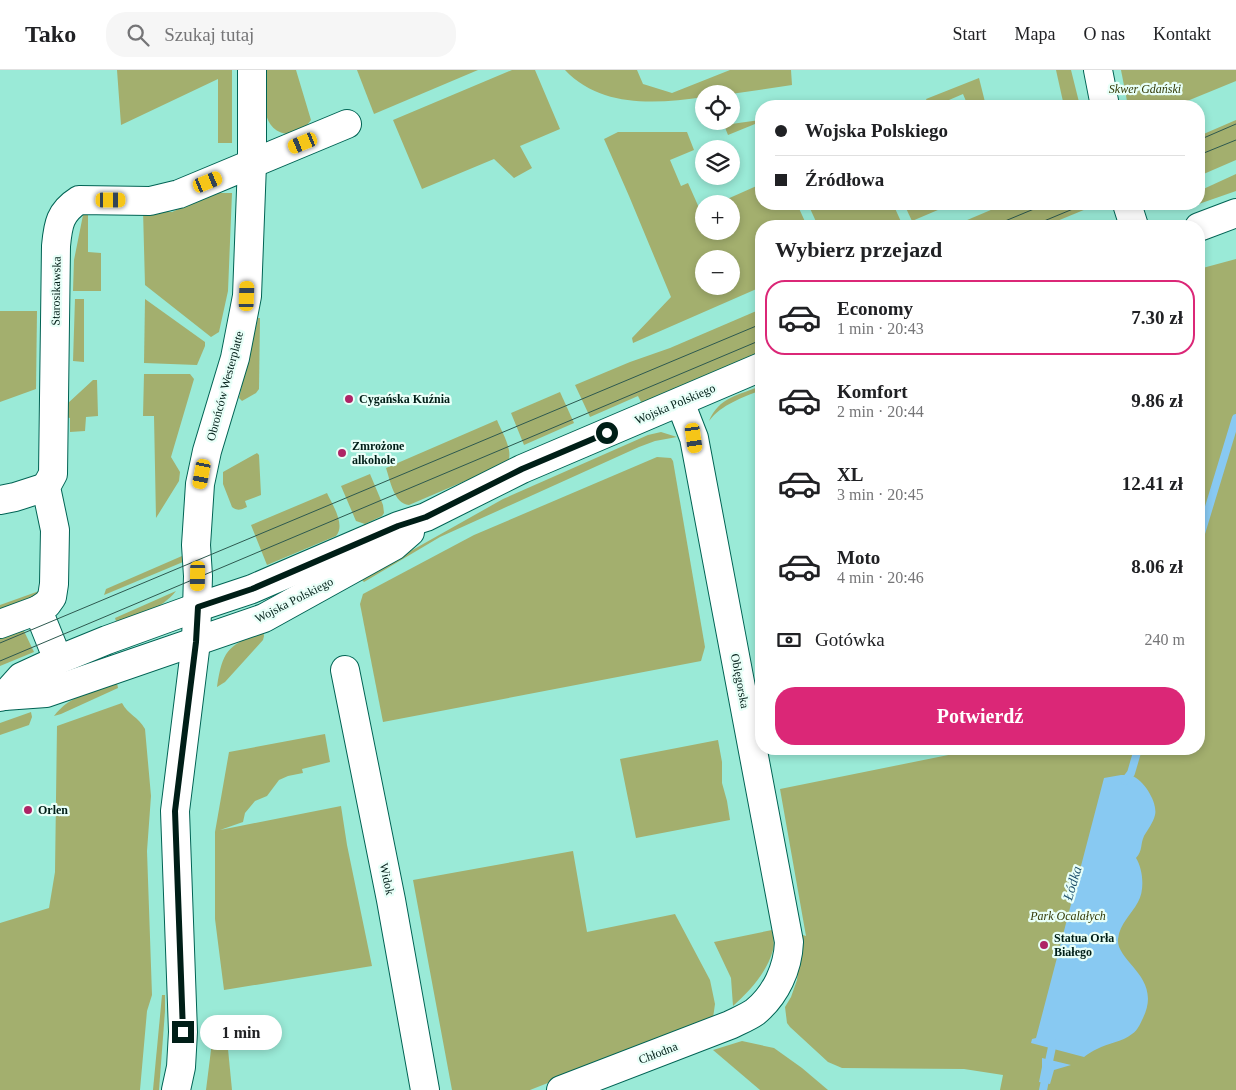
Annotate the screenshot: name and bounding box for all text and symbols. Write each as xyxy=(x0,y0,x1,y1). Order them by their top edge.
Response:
search box xyxy=(106,12,456,57)
text: Tako xyxy=(25,21,76,47)
icon: search xyxy=(124,21,152,49)
text: Szukaj tutaj xyxy=(164,24,254,45)
text: Start xyxy=(953,24,987,44)
text: Mapa xyxy=(1015,24,1056,44)
text: O nas xyxy=(1084,24,1125,44)
text: Kontakt xyxy=(1153,24,1211,44)
park label: Skwer Gdański xyxy=(1109,82,1181,96)
map controls xyxy=(695,85,740,295)
button: locate xyxy=(695,85,740,130)
text: Wojska Polskiego xyxy=(805,120,948,141)
car xyxy=(286,130,319,156)
button: layers xyxy=(695,140,740,185)
car xyxy=(191,169,224,195)
text: Źródłowa xyxy=(805,169,884,190)
car xyxy=(96,193,126,208)
button: + xyxy=(695,195,740,240)
text: Wybierz przejazd xyxy=(775,237,942,262)
button: − xyxy=(695,250,740,295)
street label: Starosikawska xyxy=(48,256,64,326)
car xyxy=(238,281,255,311)
icon: car xyxy=(777,295,822,340)
text: Economy xyxy=(837,298,913,319)
text: 7.30 zł xyxy=(1131,307,1183,328)
text: 1 min · 20:43 xyxy=(837,320,924,337)
street label: Obrońców Westerplatte xyxy=(204,330,246,442)
icon: car xyxy=(777,378,822,423)
street label: Wojska Polskiego xyxy=(633,381,717,427)
text: Komfort xyxy=(837,381,908,402)
text: 9.86 zł xyxy=(1131,390,1183,411)
place label: Cygańska Kuźnia xyxy=(359,392,450,406)
marker: Cygańska Kuźnia xyxy=(343,393,355,405)
text: 2 min · 20:44 xyxy=(837,403,924,420)
route start xyxy=(596,422,618,444)
car xyxy=(684,422,703,454)
place label: Zmrożone alkohole xyxy=(352,439,405,467)
marker: Zmrożone alkohole xyxy=(336,447,348,459)
car xyxy=(191,458,212,490)
icon: car xyxy=(777,461,822,506)
text: XL xyxy=(837,464,863,485)
text: 12.41 zł xyxy=(1122,473,1183,494)
text: 3 min · 20:45 xyxy=(837,486,924,503)
icon: car xyxy=(777,544,822,589)
text: Moto xyxy=(837,547,880,568)
text: 8.06 zł xyxy=(1131,556,1183,577)
car xyxy=(190,561,205,591)
text: 4 min · 20:46 xyxy=(837,569,924,586)
street label: Wojska Polskiego xyxy=(252,574,336,626)
icon: cash xyxy=(775,626,803,654)
text: Gotówka xyxy=(815,629,885,650)
text: 240 m xyxy=(1145,631,1185,648)
street label: Oblęgorska xyxy=(728,653,752,710)
button: Potwierdź xyxy=(775,687,1185,745)
place label: Orlen xyxy=(38,803,68,817)
marker: Orlen xyxy=(22,804,34,816)
street label: Widok xyxy=(377,862,397,896)
water label: Łódka xyxy=(1060,864,1085,903)
park label: Park Ocalałych xyxy=(1029,909,1106,923)
place label: Statua Orła Białego xyxy=(1054,931,1114,959)
marker: Statua Orła Białego xyxy=(1038,939,1050,951)
callout: 1 min xyxy=(200,1014,283,1050)
route end xyxy=(172,1021,194,1043)
text: 1 min xyxy=(222,1024,260,1041)
street label: Chłodna xyxy=(637,1039,680,1067)

